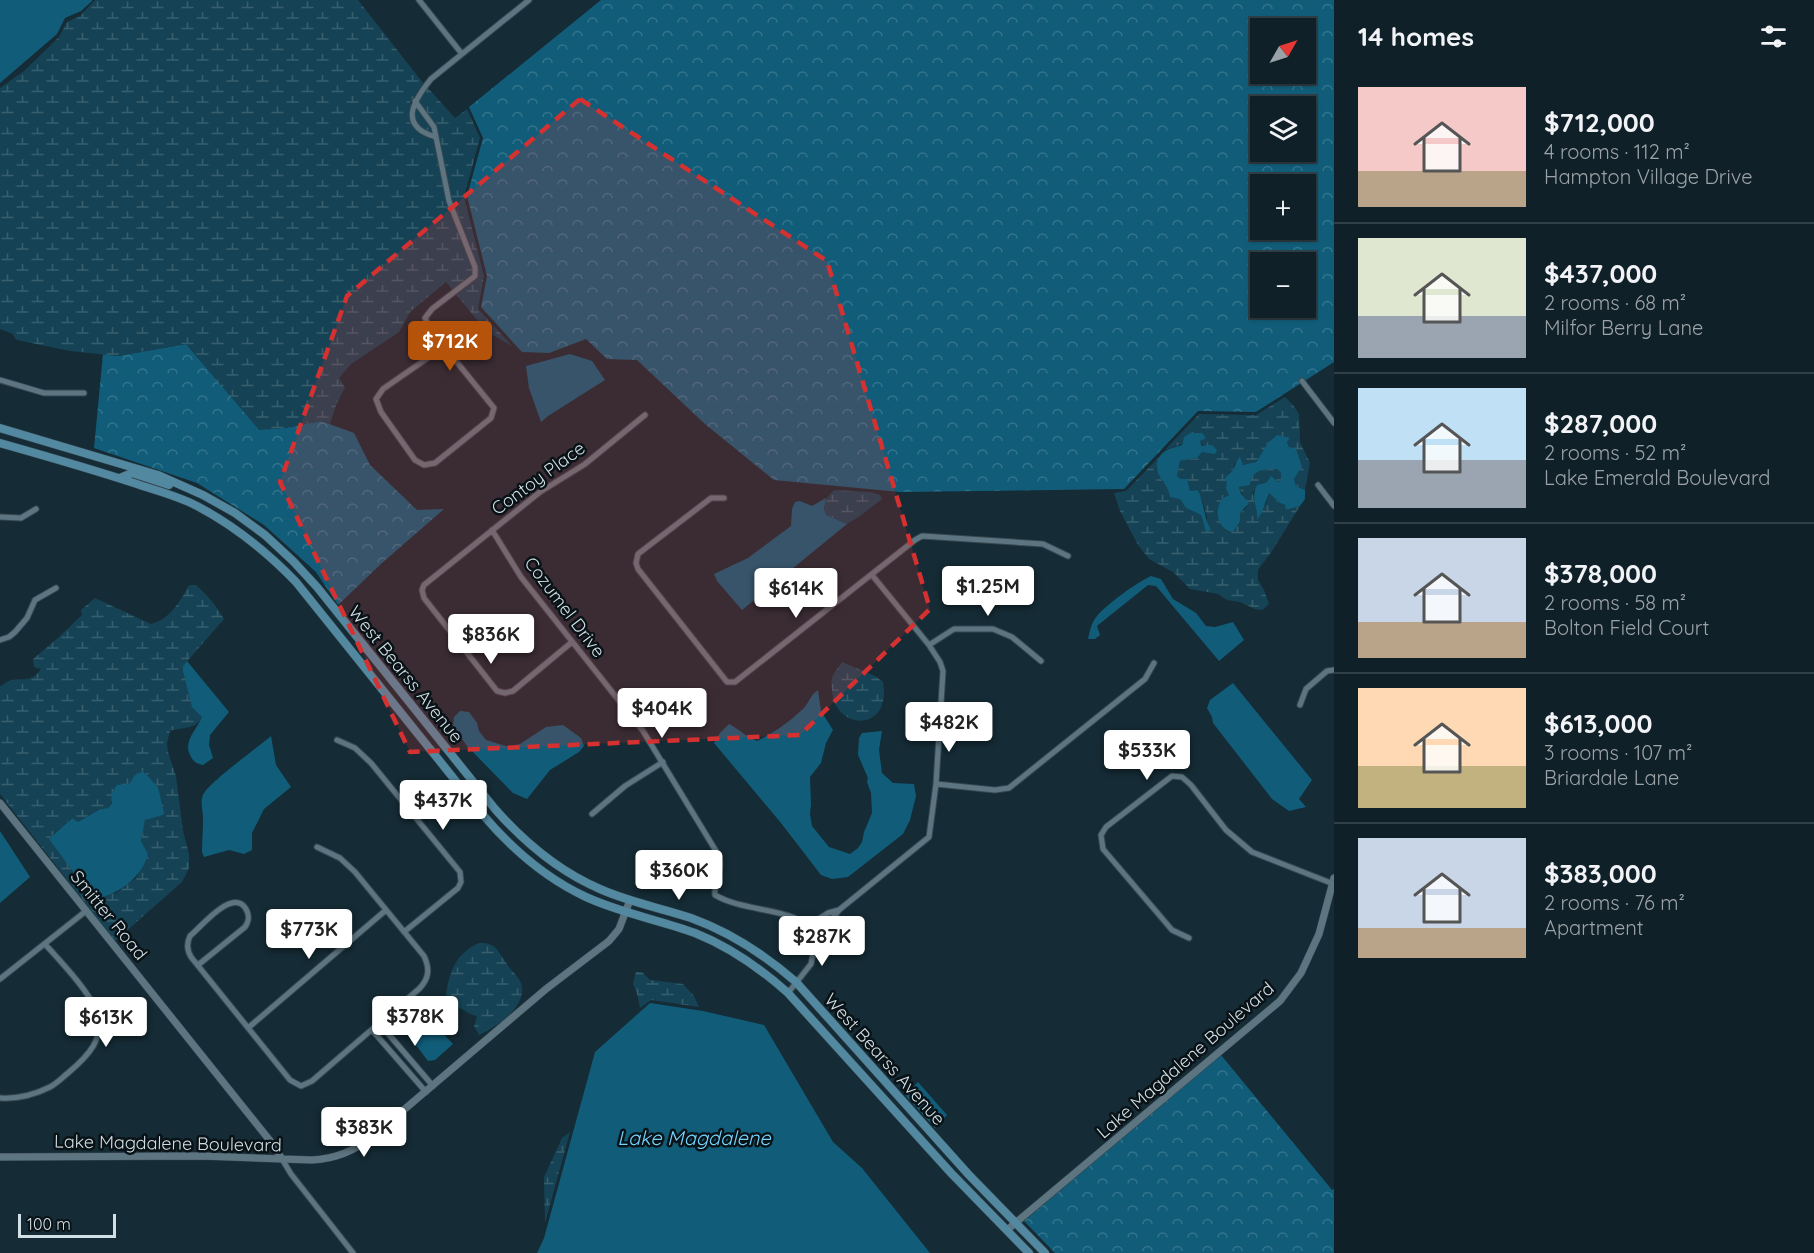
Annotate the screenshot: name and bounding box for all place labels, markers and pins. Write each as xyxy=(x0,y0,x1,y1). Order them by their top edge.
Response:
pin: $712K xyxy=(408,321,492,372)
pin: $1.25M xyxy=(939,566,1037,617)
pin: $614K xyxy=(754,568,838,619)
pin: $836K xyxy=(449,614,533,665)
pin: $404K xyxy=(620,688,704,739)
pin: $482K xyxy=(907,702,991,753)
pin: $533K xyxy=(1105,730,1189,781)
pin: $437K xyxy=(401,780,485,831)
pin: $360K xyxy=(637,850,721,901)
pin: $773K xyxy=(267,909,351,960)
pin: $287K xyxy=(780,916,864,967)
pin: $378K xyxy=(373,996,457,1047)
pin: $613K xyxy=(64,997,148,1048)
pin: $383K xyxy=(322,1107,406,1158)

